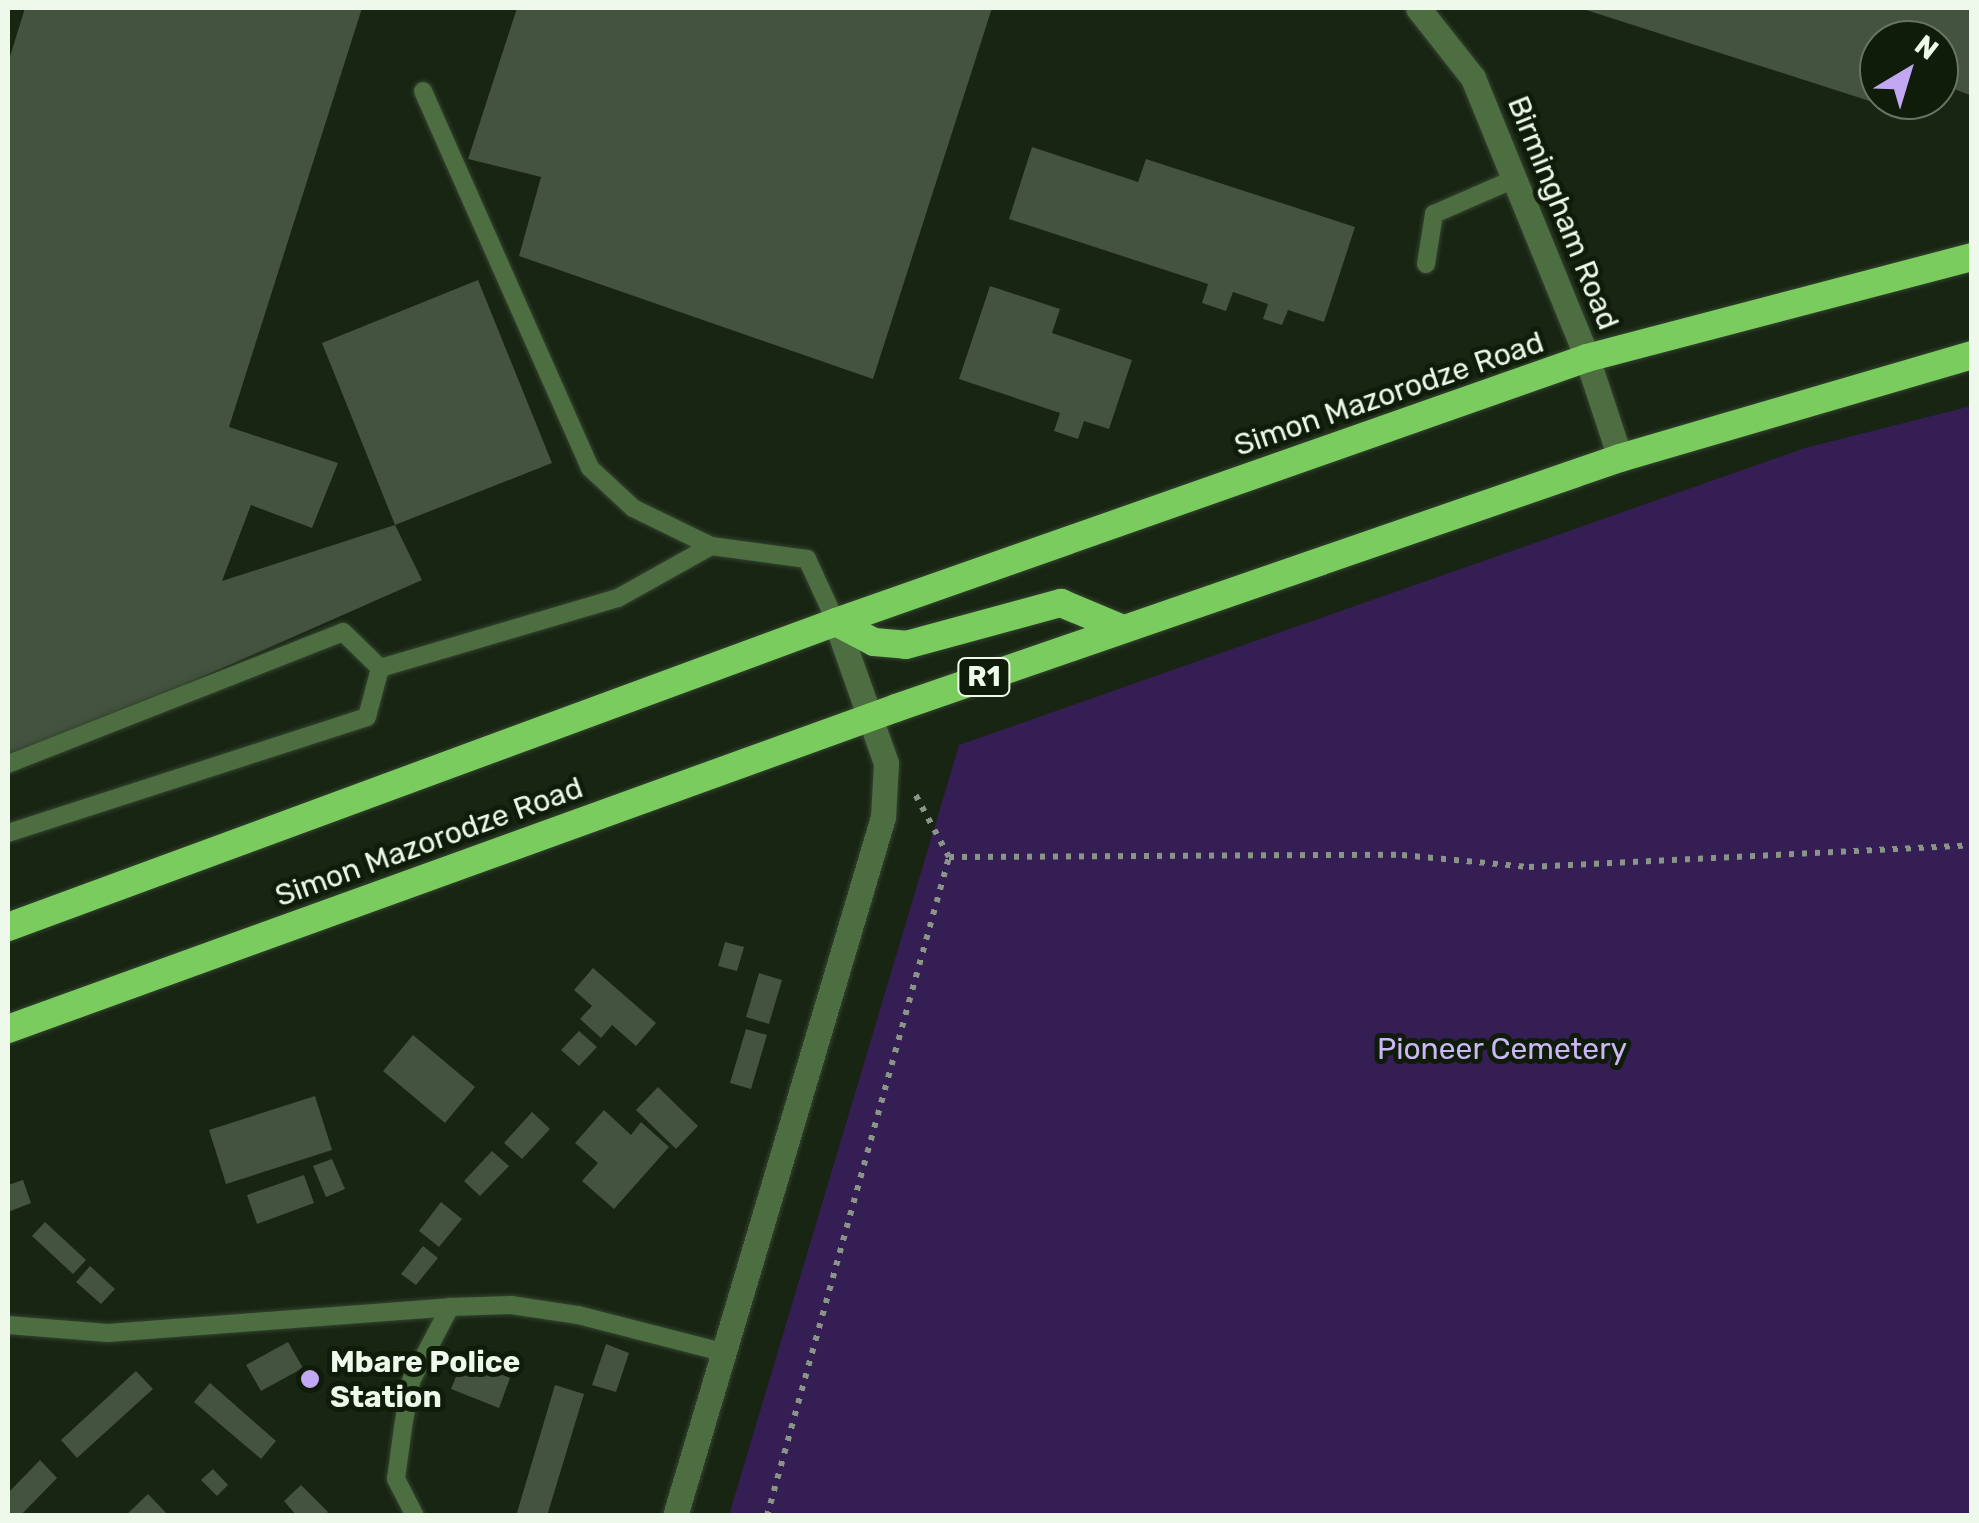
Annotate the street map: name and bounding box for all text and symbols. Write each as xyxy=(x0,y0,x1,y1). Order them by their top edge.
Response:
north arrow xyxy=(1859,20,1959,120)
text: N xyxy=(1908,28,1945,67)
street label: Birmingham Road xyxy=(1500,91,1626,335)
street label: Simon Mazorodze Road xyxy=(1230,324,1548,464)
road number: R1 xyxy=(956,654,1012,700)
street label: Simon Mazorodze Road xyxy=(270,770,588,914)
park label: Pioneer Cemetery xyxy=(1377,1031,1627,1067)
place label: Mbare Police Station xyxy=(330,1344,520,1414)
marker: Mbare Police Station xyxy=(299,1368,321,1390)

